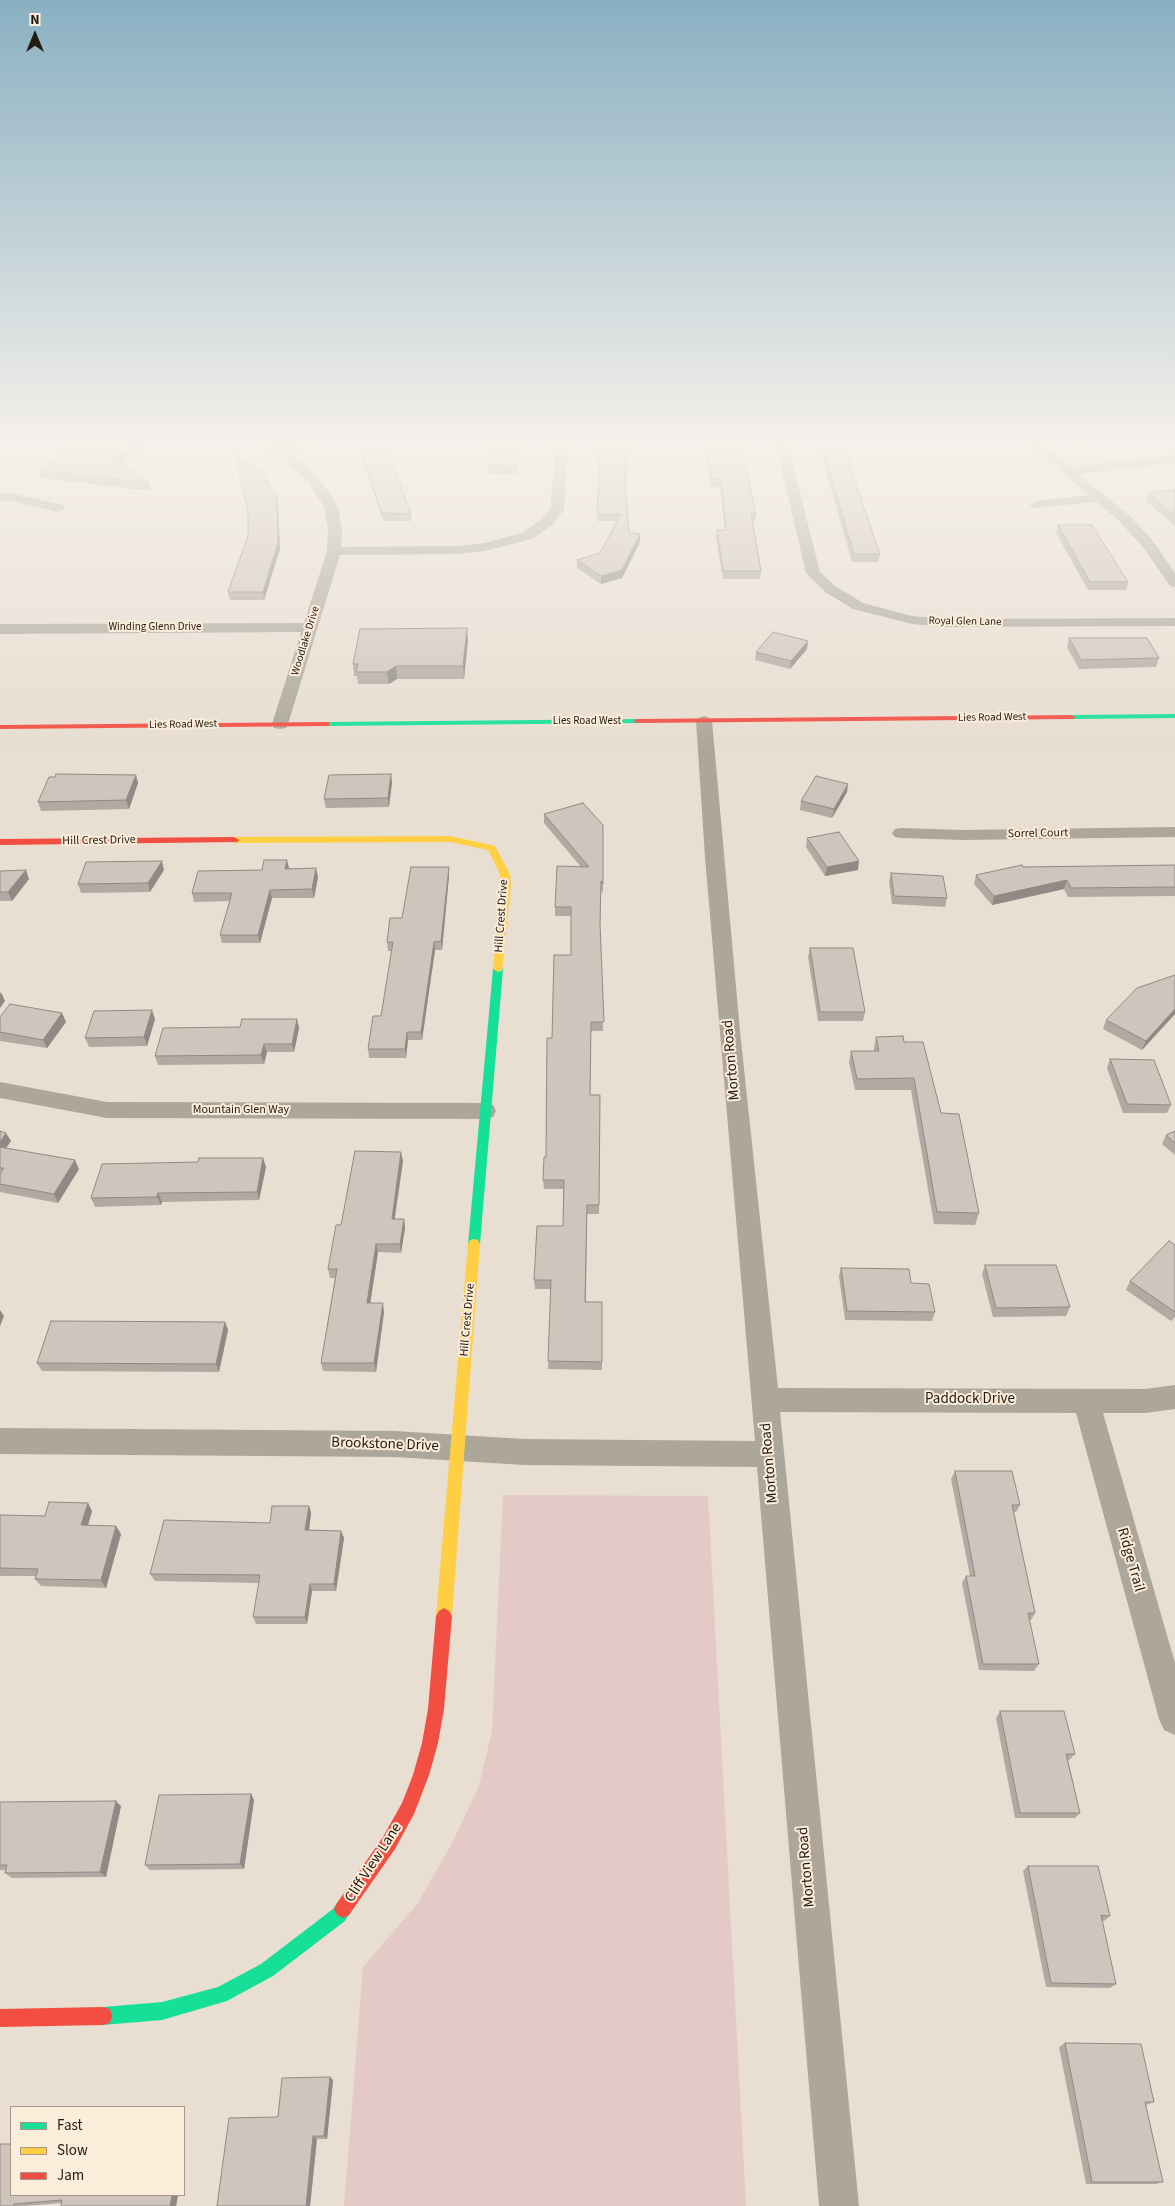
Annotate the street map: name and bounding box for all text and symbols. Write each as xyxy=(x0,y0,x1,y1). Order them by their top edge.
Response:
north arrow xyxy=(10,10,60,60)
text: N xyxy=(30,10,40,30)
street label: Woodlake Drive xyxy=(289,605,323,677)
street label: Royal Glen Lane xyxy=(928,615,1002,629)
street label: Winding Glenn Drive xyxy=(108,621,202,635)
street label: Lies Road West xyxy=(958,711,1026,725)
street label: Lies Road West xyxy=(553,715,621,729)
street label: Lies Road West xyxy=(149,718,217,732)
street label: Sorrel Court xyxy=(1008,826,1068,842)
street label: Hill Crest Drive xyxy=(62,833,136,849)
street label: Hill Crest Drive xyxy=(492,879,512,953)
street label: Morton Road xyxy=(720,1019,744,1101)
street label: Mountain Glen Way xyxy=(193,1103,289,1117)
street label: Hill Crest Drive xyxy=(458,1283,478,1357)
street label: Paddock Drive xyxy=(925,1391,1015,1409)
street label: Morton Road xyxy=(758,1422,782,1504)
street label: Brookstone Drive xyxy=(331,1434,439,1456)
street label: Ridge Trail xyxy=(1112,1526,1148,1594)
street label: Cliff View Lane xyxy=(342,1820,406,1906)
street label: Morton Road xyxy=(795,1826,819,1908)
legend xyxy=(10,2106,185,2196)
text: Fast xyxy=(57,2115,83,2136)
text: Slow xyxy=(57,2140,88,2161)
text: Jam xyxy=(57,2165,84,2186)

